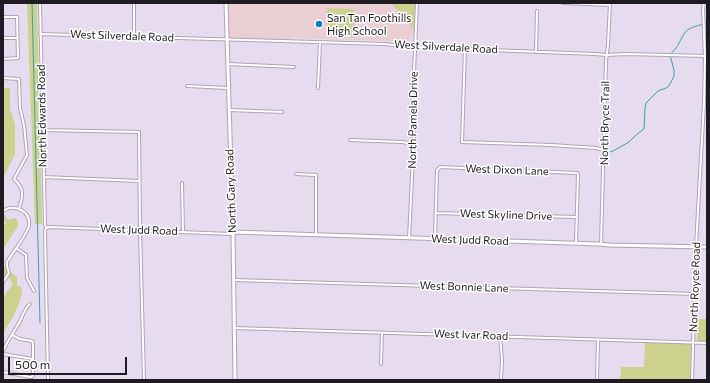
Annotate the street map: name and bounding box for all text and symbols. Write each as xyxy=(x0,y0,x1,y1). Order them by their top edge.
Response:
place label: San Tan Foothills High School xyxy=(327,11,411,37)
marker: San Tan Foothills High School xyxy=(314,19,324,29)
street label: West Silverdale Road xyxy=(70,28,174,44)
street label: West Silverdale Road xyxy=(394,38,498,56)
street label: North Edwards Road xyxy=(35,64,49,168)
street label: North Pamela Drive xyxy=(406,71,420,169)
street label: North Bryce Trail xyxy=(598,81,612,165)
street label: North Gary Road xyxy=(223,149,239,233)
street label: West Dixon Lane xyxy=(465,162,549,178)
street label: West Skyline Drive xyxy=(460,207,552,223)
street label: West Judd Road xyxy=(100,222,178,238)
street label: West Judd Road xyxy=(431,232,509,248)
street label: North Royce Road xyxy=(687,242,703,332)
street label: West Bonnie Lane xyxy=(419,279,509,295)
street label: West Ivar Road xyxy=(434,327,508,343)
scale bar xyxy=(10,349,129,375)
text: 500 m xyxy=(15,357,50,371)

